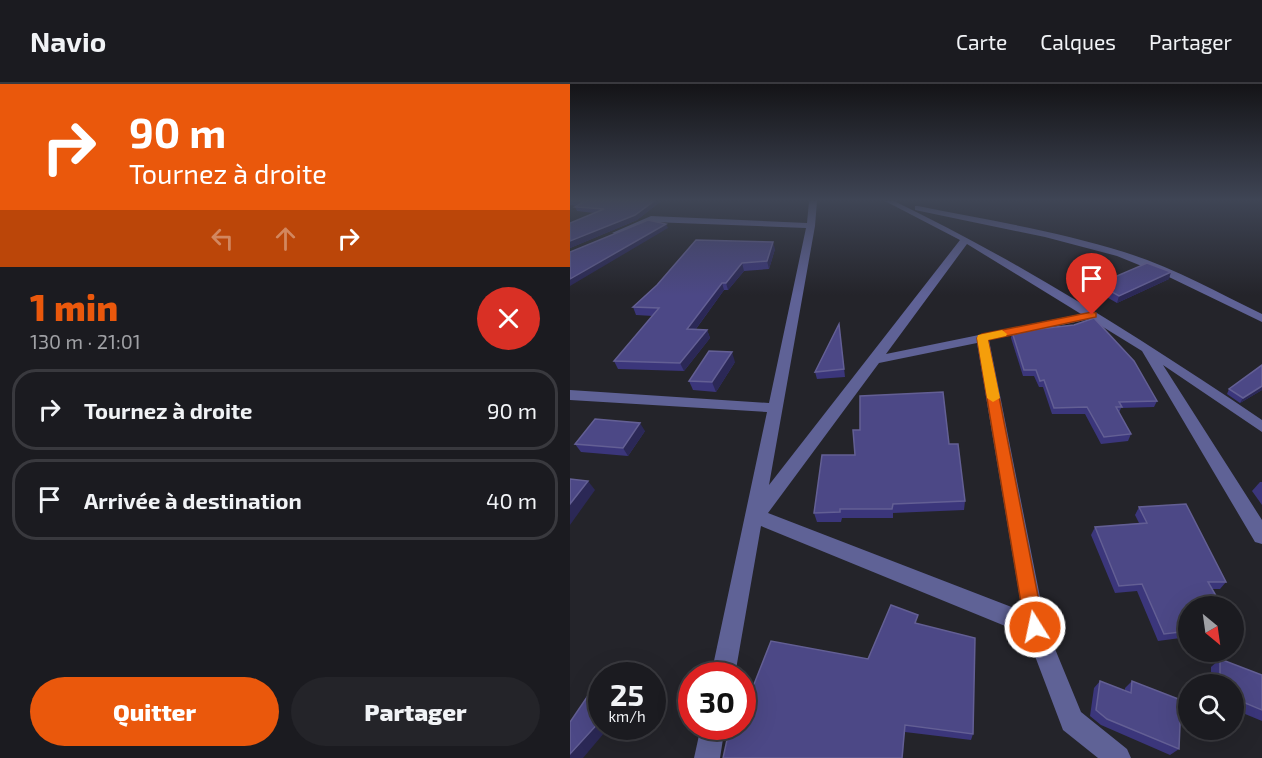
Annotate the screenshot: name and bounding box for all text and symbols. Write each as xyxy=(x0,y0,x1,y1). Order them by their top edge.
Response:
text: Navio xyxy=(30,24,106,58)
text: Carte xyxy=(956,29,1007,54)
text: Calques xyxy=(1040,29,1116,54)
text: Partager xyxy=(1149,29,1232,54)
text: 90 m xyxy=(129,106,226,156)
icon: right xyxy=(30,108,108,186)
text: Tournez à droite xyxy=(129,157,327,189)
icon: left xyxy=(206,222,239,255)
icon: ahead xyxy=(269,222,302,255)
icon: right xyxy=(332,222,365,255)
pin xyxy=(1066,253,1117,315)
icon: arrive xyxy=(1075,262,1108,295)
text: 1 min xyxy=(30,285,118,328)
button: close xyxy=(477,287,540,350)
text: 130 m · 21:01 xyxy=(30,329,141,353)
icon: right xyxy=(33,393,66,426)
text: Tournez à droite xyxy=(84,397,253,423)
text: 90 m xyxy=(487,397,537,423)
icon: arrive xyxy=(33,483,66,516)
text: Arrivée à destination xyxy=(84,487,302,513)
text: 40 m xyxy=(486,487,537,513)
position arrow xyxy=(1003,595,1067,659)
north arrow xyxy=(1178,596,1244,662)
map controls xyxy=(1178,596,1244,740)
speed limit sign: 30 xyxy=(678,662,756,740)
button: search xyxy=(1178,674,1244,740)
text: 25 xyxy=(610,676,644,712)
button: Quitter xyxy=(30,677,279,746)
button: Partager xyxy=(291,677,540,746)
text: km/h xyxy=(608,707,646,725)

